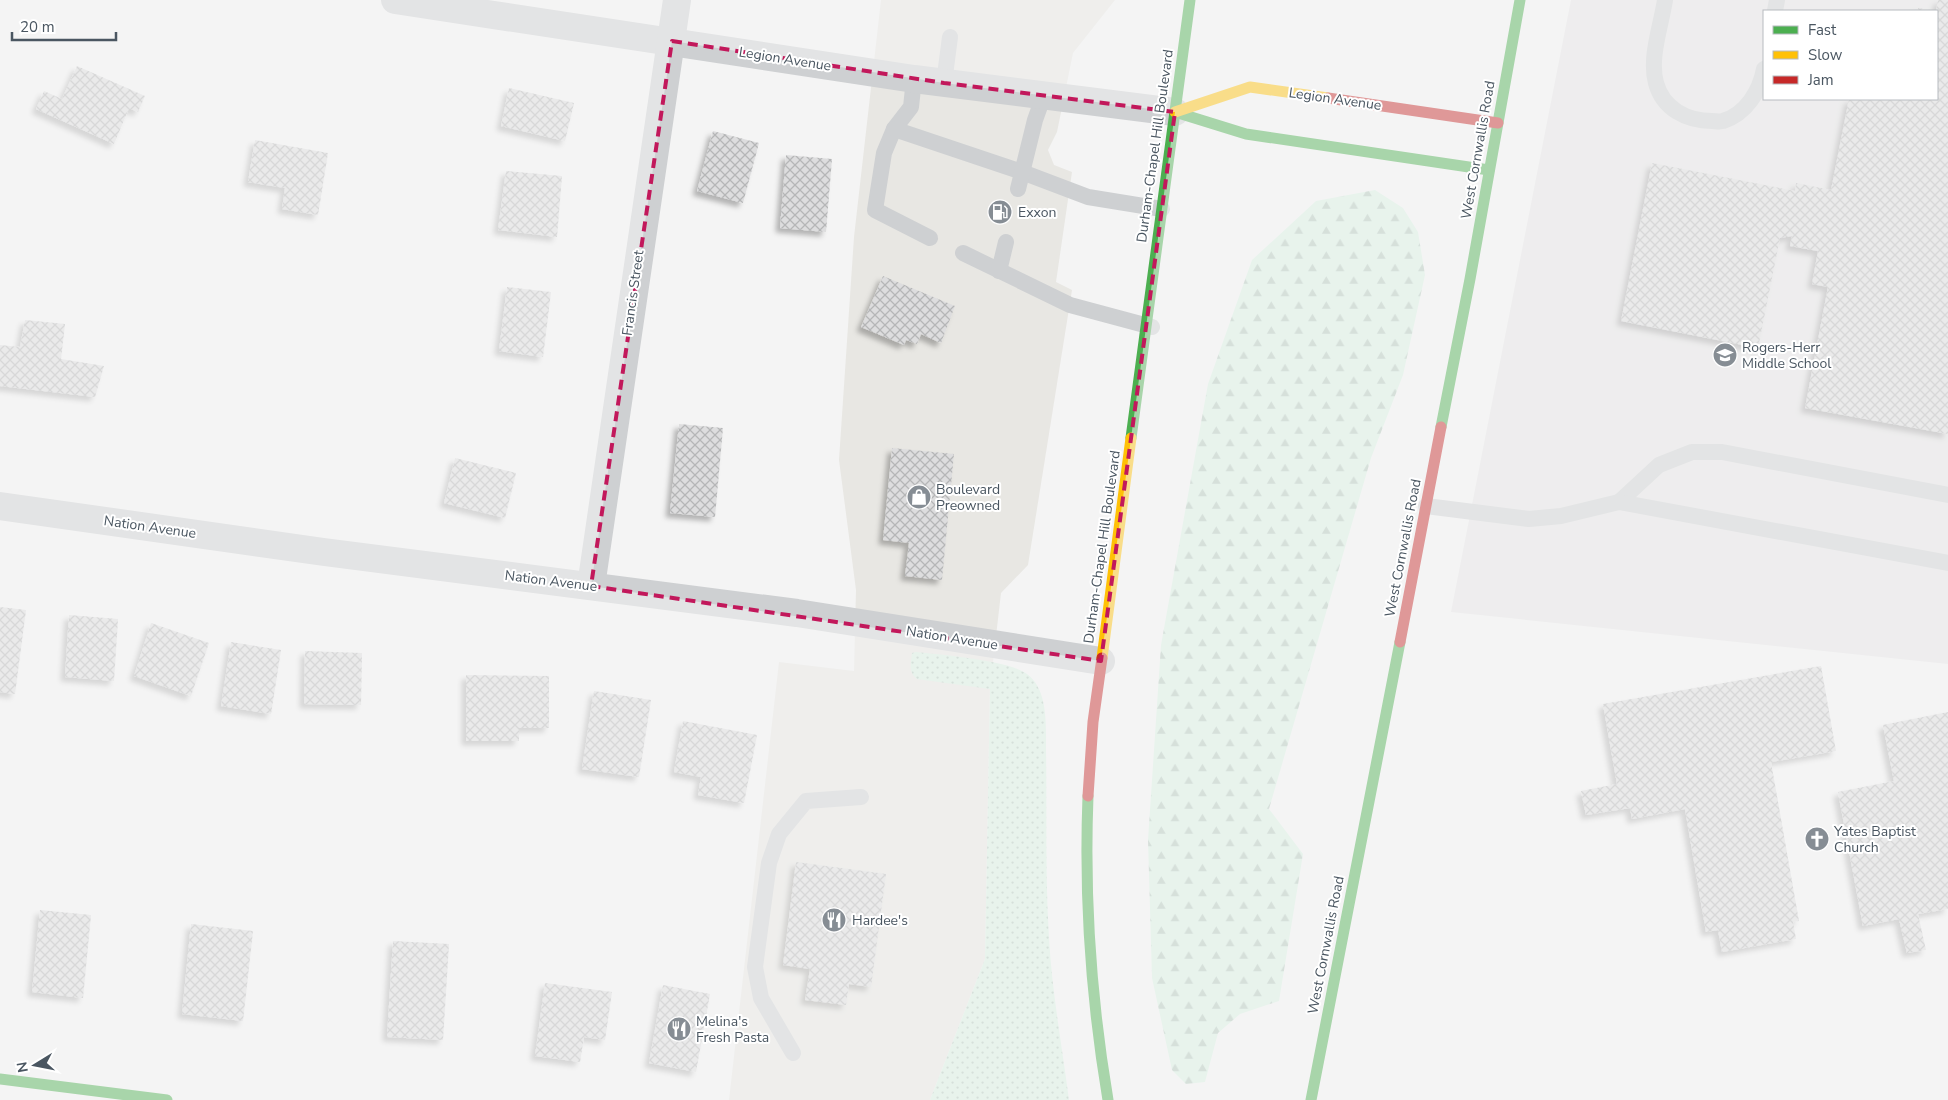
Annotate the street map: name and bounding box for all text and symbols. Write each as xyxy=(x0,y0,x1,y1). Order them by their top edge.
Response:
scale bar xyxy=(12,10,116,42)
legend xyxy=(1763,10,1938,100)
text: 20 m xyxy=(20,17,55,37)
text: Fast xyxy=(1808,20,1837,40)
street label: Legion Avenue xyxy=(737,42,833,76)
text: Slow xyxy=(1808,45,1843,65)
street label: Durham-Chapel Hill Boulevard xyxy=(1132,48,1178,244)
text: Jam xyxy=(1807,70,1834,90)
street label: West Cornwallis Road xyxy=(1456,79,1500,221)
street label: Legion Avenue xyxy=(1287,83,1383,115)
fuel station icon: Exxon xyxy=(987,199,1013,225)
place label: Exxon xyxy=(1018,203,1056,222)
street label: Francis Street xyxy=(618,249,648,337)
place label: Rogers-Herr Middle School xyxy=(1742,338,1832,373)
school or university icon: Rogers-Herr Middle School xyxy=(1712,342,1738,368)
street label: Durham-Chapel Hill Boulevard xyxy=(1079,449,1125,645)
street label: West Cornwallis Road xyxy=(1380,477,1426,619)
place label: Boulevard Preowned xyxy=(936,480,1000,515)
shop icon: Boulevard Preowned xyxy=(906,484,932,510)
street label: Nation Avenue xyxy=(103,511,197,543)
street label: Nation Avenue xyxy=(504,566,598,596)
street label: Nation Avenue xyxy=(905,621,999,655)
place label: Yates Baptist Church xyxy=(1833,822,1916,857)
church icon: Yates Baptist Church xyxy=(1804,826,1830,852)
street label: West Cornwallis Road xyxy=(1303,874,1349,1016)
restaurant icon: Hardee's xyxy=(821,907,847,933)
place label: Hardee's xyxy=(852,911,908,930)
place label: Melina's Fresh Pasta xyxy=(696,1012,769,1047)
restaurant icon: Melina's Fresh Pasta xyxy=(666,1016,692,1042)
north arrow xyxy=(10,1040,60,1090)
text: N xyxy=(12,1060,33,1074)

